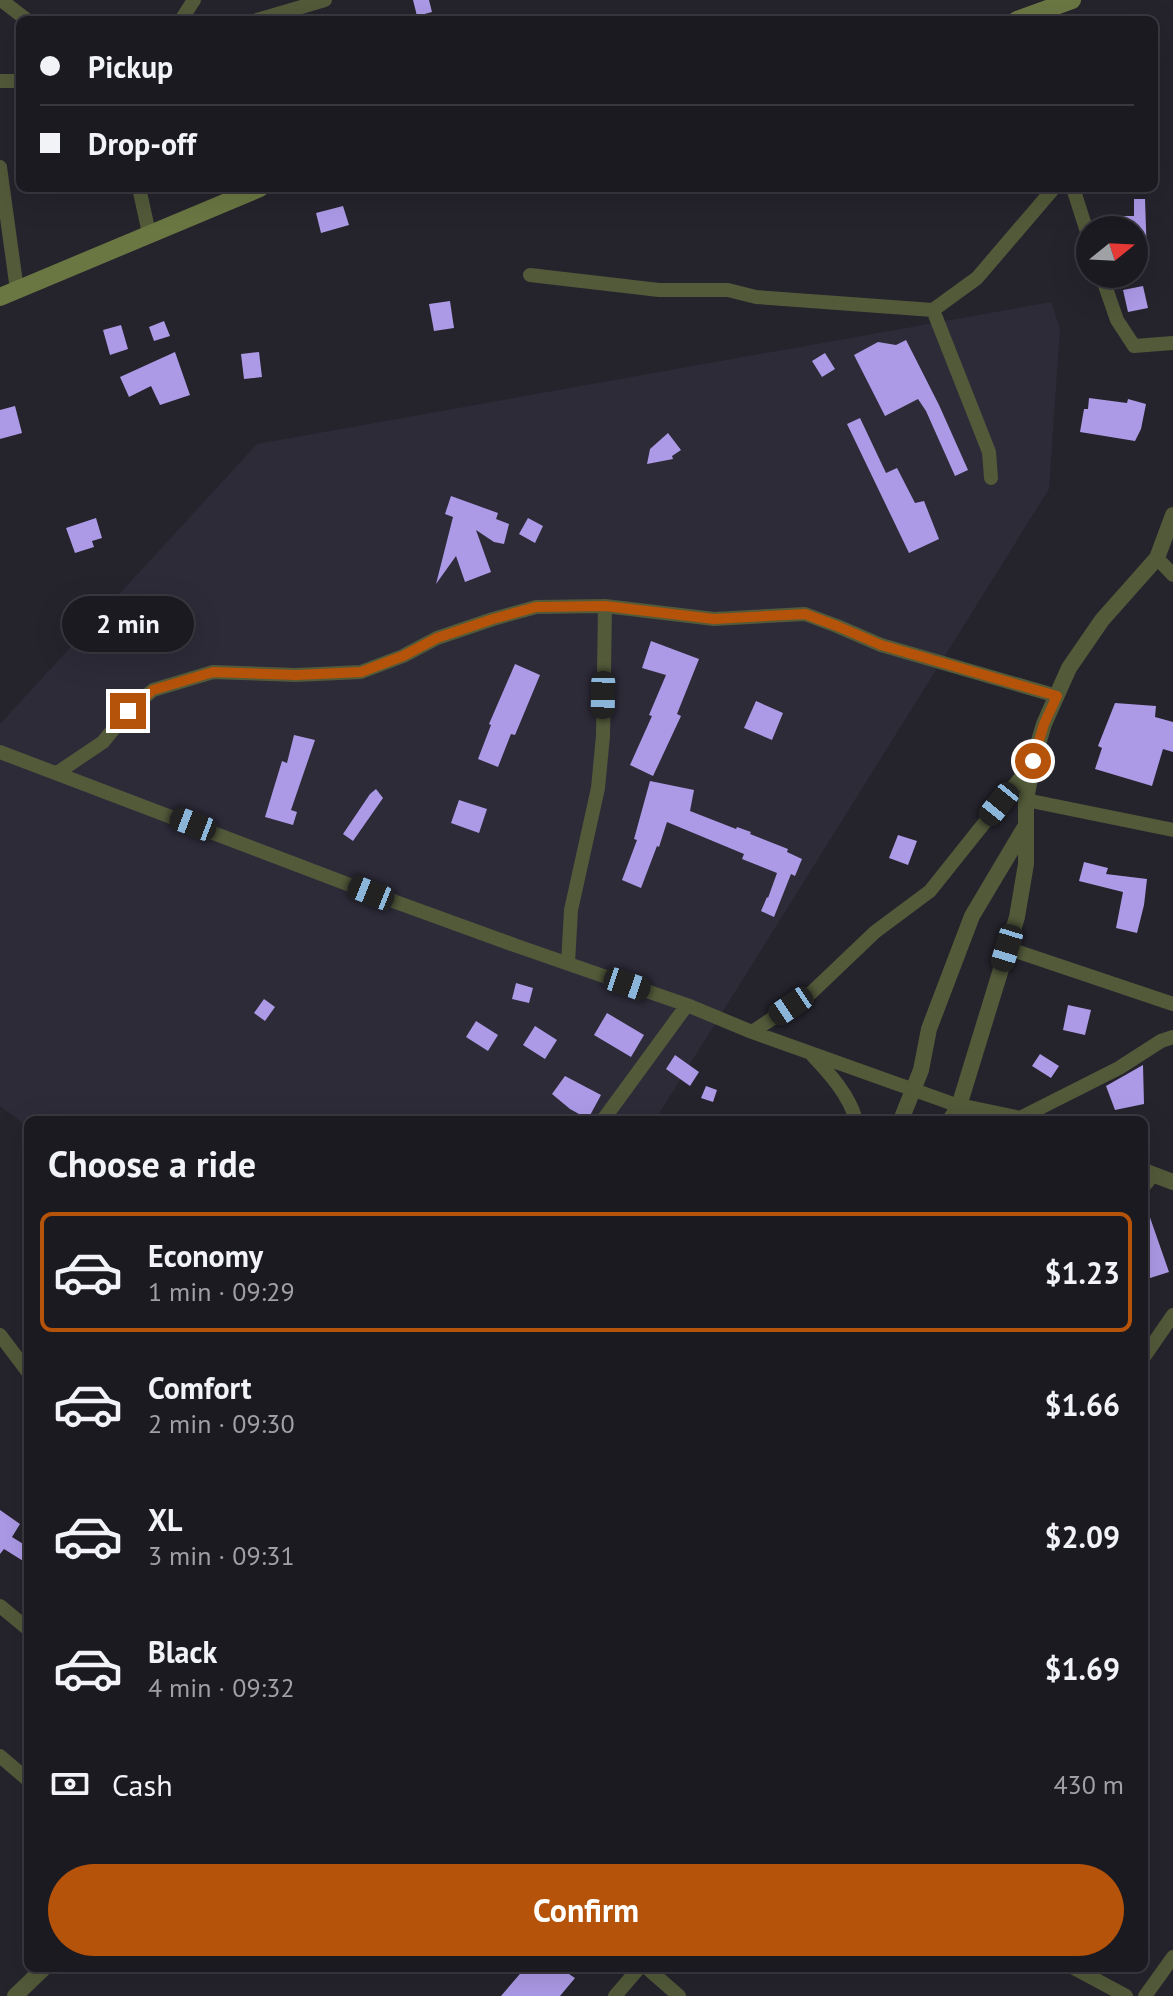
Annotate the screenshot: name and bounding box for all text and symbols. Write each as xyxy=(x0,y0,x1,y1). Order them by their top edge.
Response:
text: Pickup xyxy=(88,47,173,86)
text: Drop-off xyxy=(88,124,196,163)
north arrow xyxy=(1076,216,1148,288)
map controls xyxy=(1076,216,1148,288)
callout: 2 min xyxy=(62,595,194,651)
text: 2 min xyxy=(96,607,160,640)
car xyxy=(591,671,615,719)
route end xyxy=(110,693,146,729)
route start xyxy=(1015,743,1051,779)
car xyxy=(975,778,1023,830)
car xyxy=(166,804,220,844)
car xyxy=(344,873,398,913)
car xyxy=(989,922,1025,974)
car xyxy=(600,965,654,1003)
car xyxy=(764,983,818,1029)
text: Choose a ride xyxy=(48,1140,256,1187)
icon: car xyxy=(52,1236,124,1308)
text: Economy xyxy=(148,1236,263,1275)
text: $1.23 xyxy=(1045,1253,1120,1292)
text: 1 min · 09:29 xyxy=(148,1275,295,1308)
icon: car xyxy=(52,1368,124,1440)
text: Comfort xyxy=(148,1368,251,1407)
text: $1.66 xyxy=(1045,1385,1120,1424)
text: 2 min · 09:30 xyxy=(148,1407,295,1440)
icon: car xyxy=(52,1500,124,1572)
text: XL xyxy=(148,1500,182,1539)
text: $2.09 xyxy=(1045,1517,1120,1556)
text: 3 min · 09:31 xyxy=(148,1539,295,1572)
icon: car xyxy=(52,1632,124,1704)
text: Black xyxy=(148,1632,217,1671)
text: $1.69 xyxy=(1045,1649,1120,1688)
text: 4 min · 09:32 xyxy=(148,1671,295,1704)
icon: cash xyxy=(48,1762,92,1806)
text: Cash xyxy=(112,1765,173,1804)
text: 430 m xyxy=(1053,1768,1124,1801)
button: Confirm xyxy=(48,1864,1124,1956)

